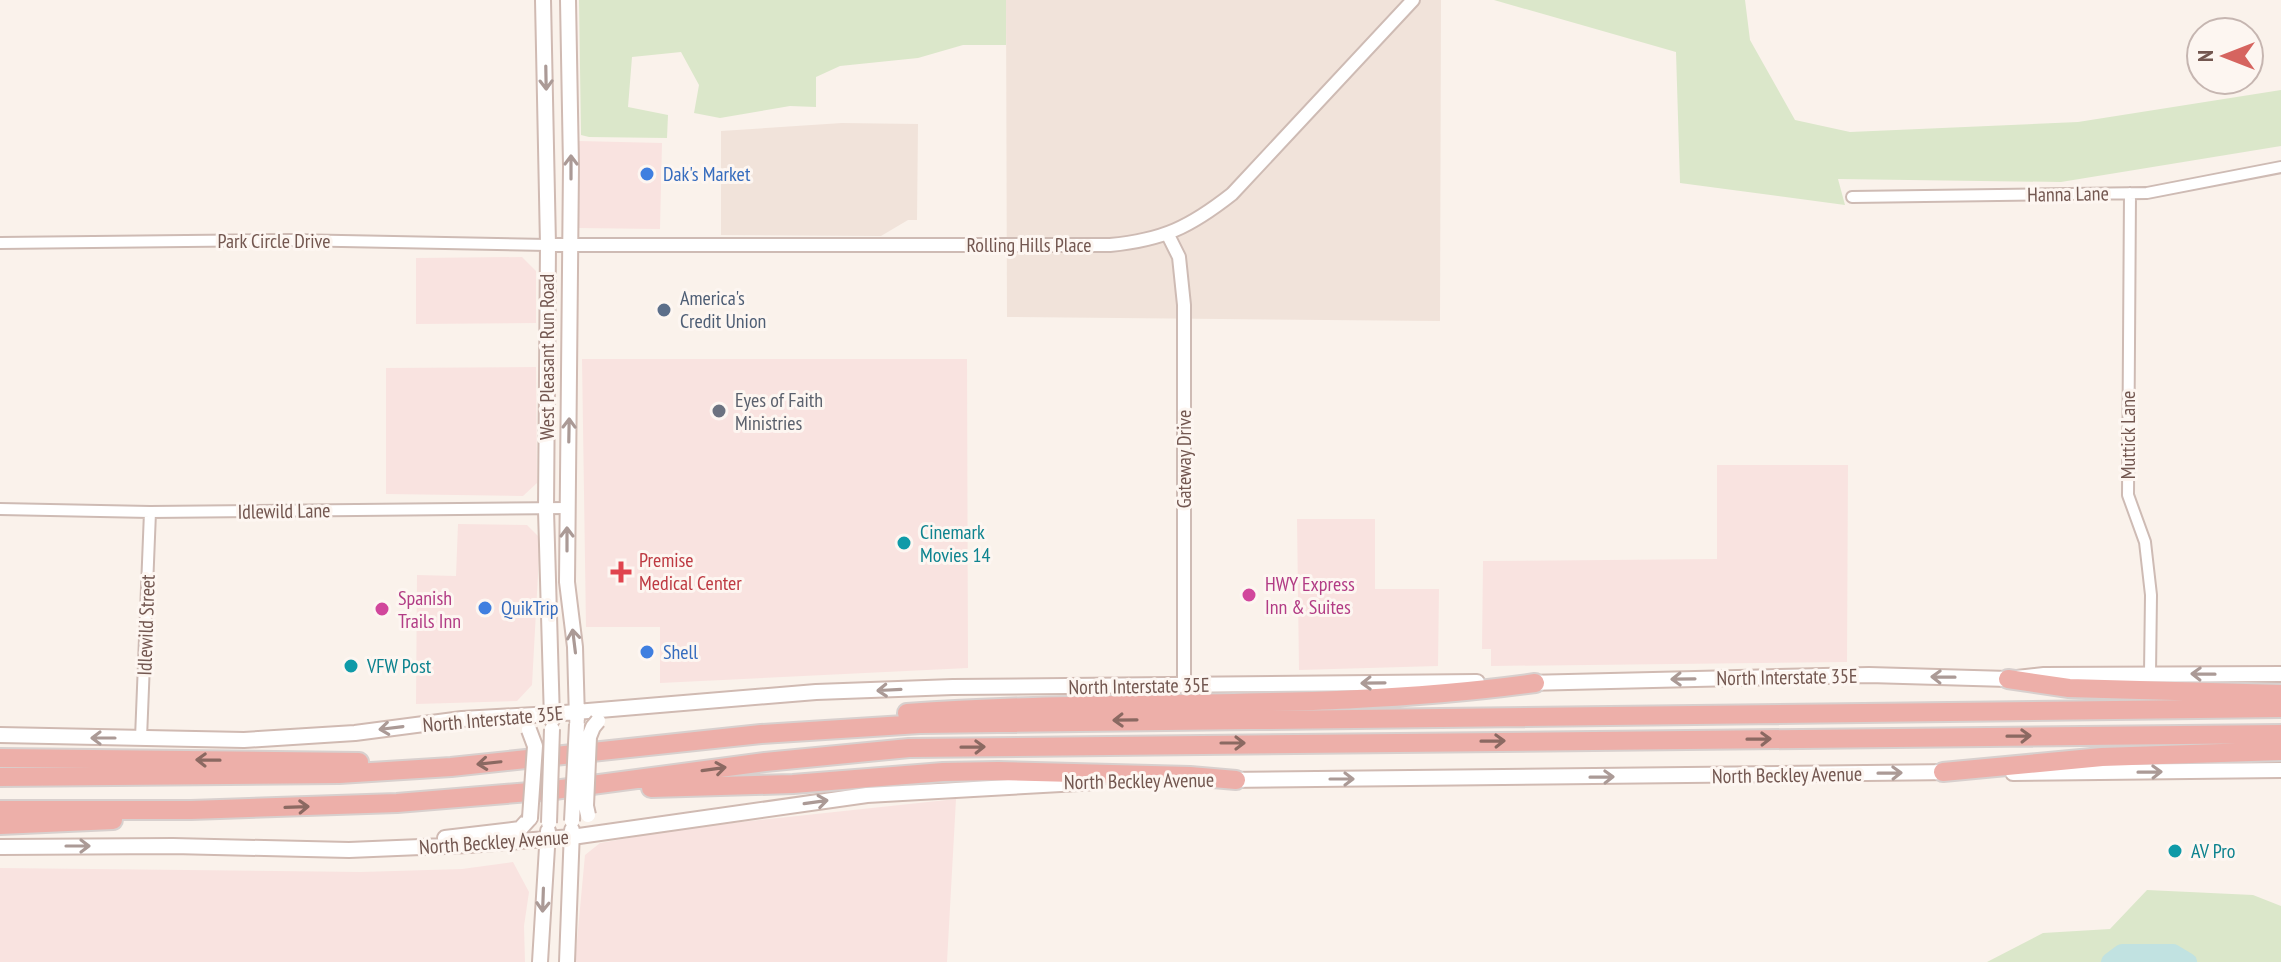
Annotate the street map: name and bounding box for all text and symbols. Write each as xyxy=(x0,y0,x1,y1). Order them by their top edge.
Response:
north arrow xyxy=(2185,16,2265,96)
text: N xyxy=(2191,50,2219,62)
one-way arrow xyxy=(538,64,554,91)
one-way arrow xyxy=(563,154,579,181)
place label: Dak's Market xyxy=(663,161,751,187)
marker: Dak's Market xyxy=(638,165,656,183)
street label: Hanna Lane xyxy=(2027,180,2109,208)
street label: Park Circle Drive xyxy=(217,228,331,254)
street label: Rolling Hills Place xyxy=(967,232,1091,258)
street label: West Pleasant Run Road xyxy=(534,274,560,440)
place label: America's Credit Union xyxy=(680,285,766,334)
marker: America's Credit Union xyxy=(655,301,673,319)
place label: Eyes of Faith Ministries xyxy=(735,387,823,436)
street label: Muttick Lane xyxy=(2115,391,2141,479)
marker: Eyes of Faith Ministries xyxy=(710,402,728,420)
street label: Gateway Drive xyxy=(1171,410,1197,508)
one-way arrow xyxy=(561,417,576,444)
street label: Idlewild Lane xyxy=(237,497,331,525)
place label: Cinemark Movies 14 xyxy=(920,519,991,568)
one-way arrow xyxy=(560,526,575,553)
marker: Cinemark Movies 14 xyxy=(895,534,913,552)
place label: Premise Medical Center xyxy=(639,547,742,596)
marker: Premise Medical Center xyxy=(610,561,632,583)
place label: HWY Express Inn & Suites xyxy=(1265,571,1355,620)
street label: Idlewild Street xyxy=(131,573,161,676)
place label: Spanish Trails Inn xyxy=(398,585,461,634)
marker: HWY Express Inn & Suites xyxy=(1240,586,1258,604)
place label: QuikTrip xyxy=(501,595,559,621)
marker: QuikTrip xyxy=(476,599,494,617)
marker: Spanish Trails Inn xyxy=(373,600,391,618)
one-way arrow xyxy=(567,628,582,655)
place label: Shell xyxy=(663,639,698,665)
marker: Shell xyxy=(638,643,656,661)
place label: VFW Post xyxy=(366,653,432,679)
marker: VFW Post xyxy=(342,657,360,675)
street label: North Interstate 35E xyxy=(1716,663,1858,691)
one-way arrow xyxy=(2190,666,2217,682)
one-way arrow xyxy=(1930,669,1957,685)
one-way arrow xyxy=(1670,671,1697,686)
street label: North Interstate 35E xyxy=(1068,672,1210,700)
one-way arrow xyxy=(1360,676,1387,691)
one-way arrow xyxy=(876,683,903,698)
street label: North Interstate 35E xyxy=(422,700,564,738)
one-way arrow xyxy=(1112,713,1139,728)
one-way arrow xyxy=(378,721,405,736)
one-way arrow xyxy=(2005,728,2032,744)
one-way arrow xyxy=(90,730,117,746)
one-way arrow xyxy=(1745,731,1772,746)
one-way arrow xyxy=(1479,733,1506,749)
one-way arrow xyxy=(1219,735,1246,751)
one-way arrow xyxy=(959,739,986,755)
one-way arrow xyxy=(195,752,222,767)
one-way arrow xyxy=(476,755,503,770)
one-way arrow xyxy=(701,761,727,776)
street label: North Beckley Avenue xyxy=(1712,761,1862,789)
one-way arrow xyxy=(2136,764,2163,780)
one-way arrow xyxy=(1876,766,1903,781)
street label: North Beckley Avenue xyxy=(1064,767,1214,795)
one-way arrow xyxy=(1588,770,1615,785)
one-way arrow xyxy=(1328,771,1355,787)
one-way arrow xyxy=(803,794,828,809)
one-way arrow xyxy=(283,799,310,815)
street label: North Beckley Avenue xyxy=(418,824,570,860)
one-way arrow xyxy=(64,838,91,854)
place label: AV Pro xyxy=(2191,838,2235,864)
marker: AV Pro xyxy=(2166,842,2184,860)
one-way arrow xyxy=(535,886,550,913)

